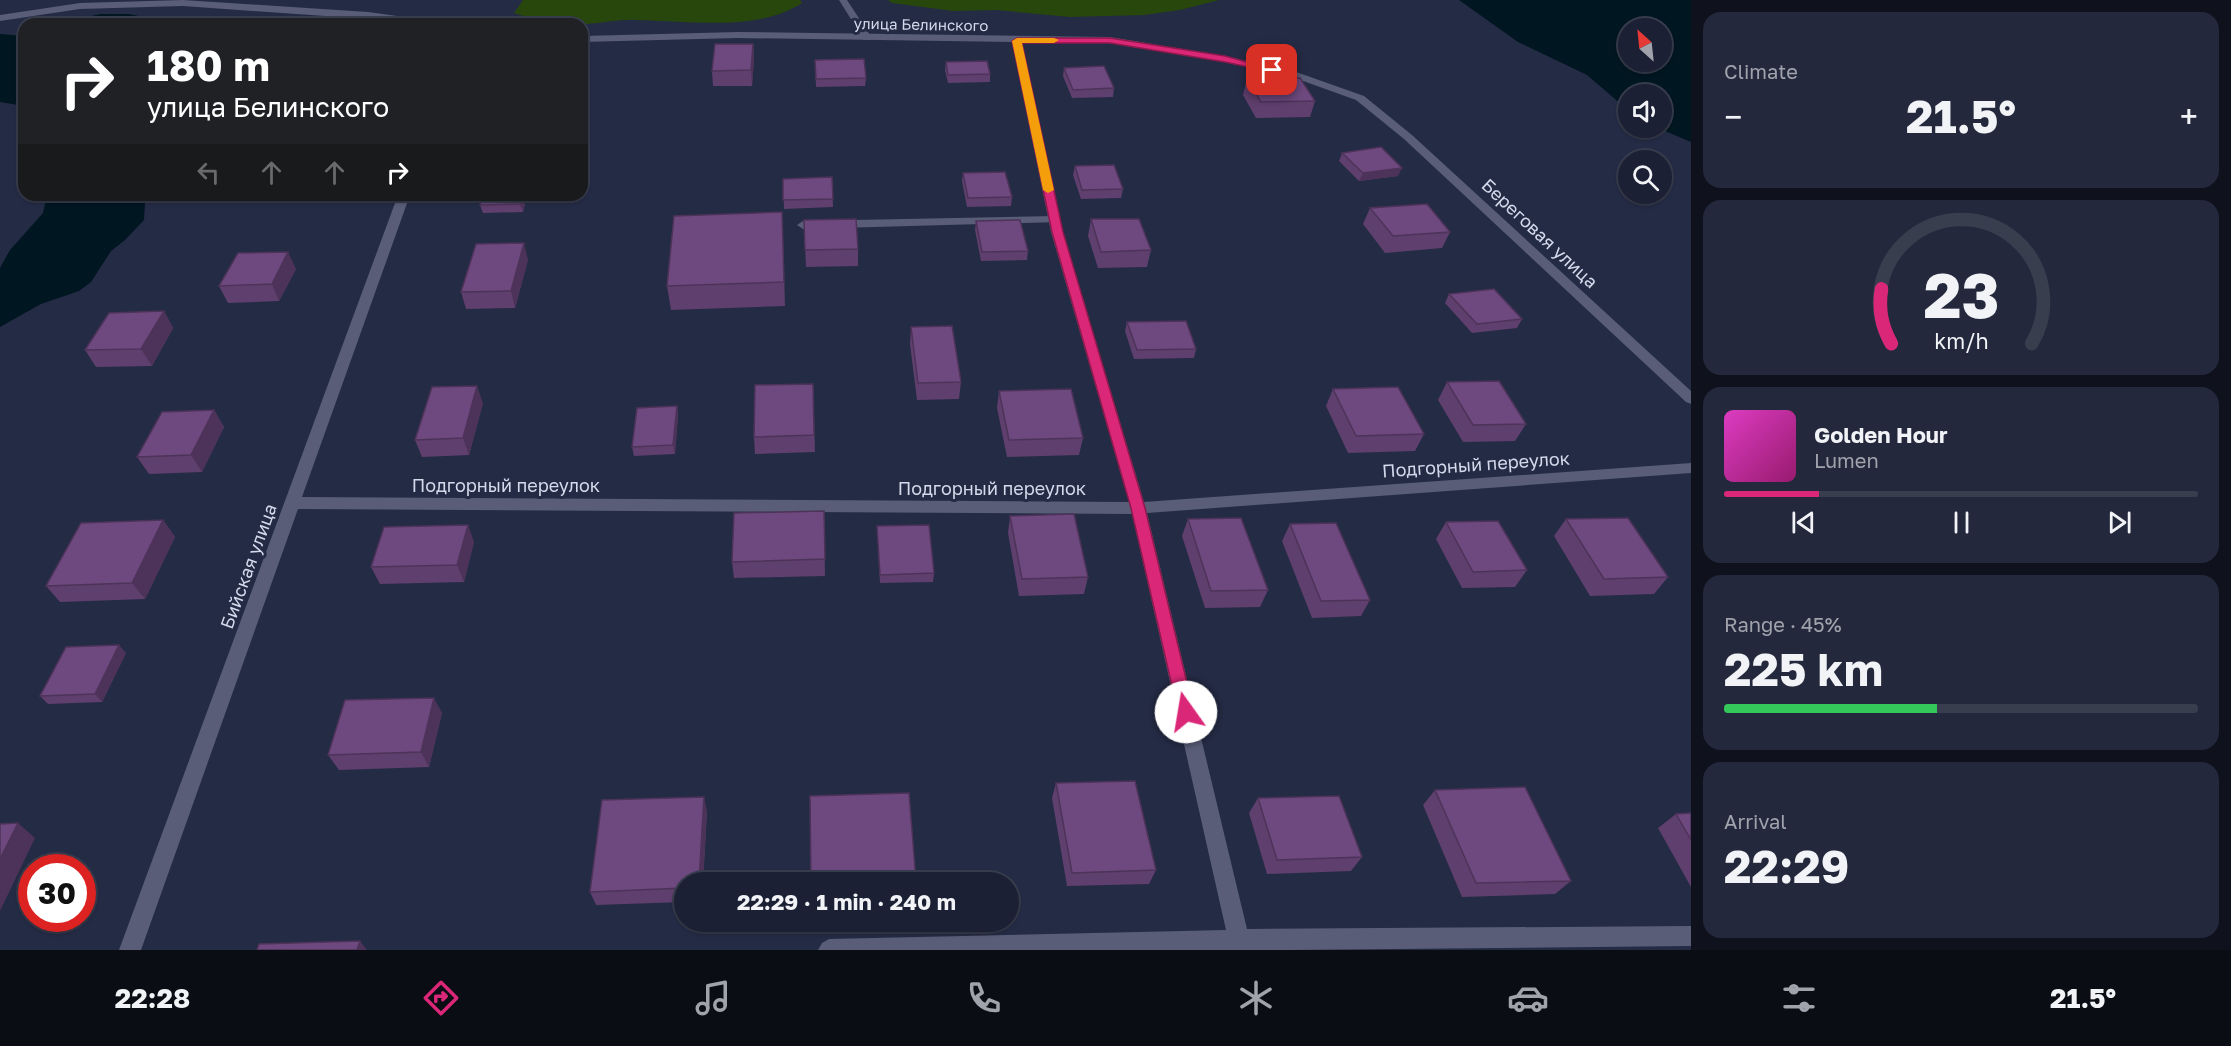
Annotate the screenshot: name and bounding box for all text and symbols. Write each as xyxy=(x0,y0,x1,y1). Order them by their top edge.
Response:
street label: улица Белинского xyxy=(854,14,988,34)
north arrow xyxy=(1618,18,1672,72)
map controls xyxy=(1618,18,1672,204)
text: 180 m xyxy=(147,40,270,90)
icon: right xyxy=(48,42,126,120)
pin xyxy=(1246,44,1297,95)
icon: arrive xyxy=(1255,53,1288,86)
text: Climate xyxy=(1724,59,1798,83)
button: sound xyxy=(1618,84,1672,138)
text: 21.5° xyxy=(1906,89,2016,143)
text: улица Белинского xyxy=(147,91,389,123)
text: − xyxy=(1724,97,1742,136)
text: + xyxy=(2180,97,2198,136)
button: search xyxy=(1618,150,1672,204)
icon: left xyxy=(192,156,225,189)
icon: ahead xyxy=(255,156,288,189)
icon: ahead xyxy=(318,156,351,189)
icon: right xyxy=(381,156,414,189)
street label: Береговая улица xyxy=(1477,174,1603,292)
text: 23 xyxy=(1923,258,1999,333)
text: km/h xyxy=(1934,329,1988,355)
text: Golden Hour xyxy=(1814,421,1948,448)
street label: Подгорный переулок xyxy=(1381,446,1571,482)
text: Lumen xyxy=(1814,448,1879,472)
street label: Подгорный переулок xyxy=(412,474,600,496)
street label: Подгорный переулок xyxy=(898,477,1086,499)
street label: Бийская улица xyxy=(215,500,281,632)
icon: previous xyxy=(1787,506,1820,539)
icon: pause xyxy=(1945,506,1978,539)
icon: next xyxy=(2103,506,2136,539)
text: Range · 45% xyxy=(1724,612,1842,636)
text: 225 km xyxy=(1724,642,1883,696)
position arrow xyxy=(1154,680,1218,744)
text: Arrival xyxy=(1724,809,1787,833)
text: 22:29 xyxy=(1724,839,1849,893)
speed limit sign: 30 xyxy=(18,854,96,932)
text: 22:29 · 1 min · 240 m xyxy=(737,888,956,915)
icon: directions xyxy=(420,977,462,1019)
icon: music xyxy=(692,977,734,1019)
icon: phone xyxy=(963,977,1005,1019)
icon: climate xyxy=(1235,977,1277,1019)
icon: car xyxy=(1507,977,1549,1019)
icon: filters xyxy=(1778,977,1820,1019)
text: 22:28 xyxy=(115,982,190,1014)
text: 21.5° xyxy=(2050,982,2116,1014)

